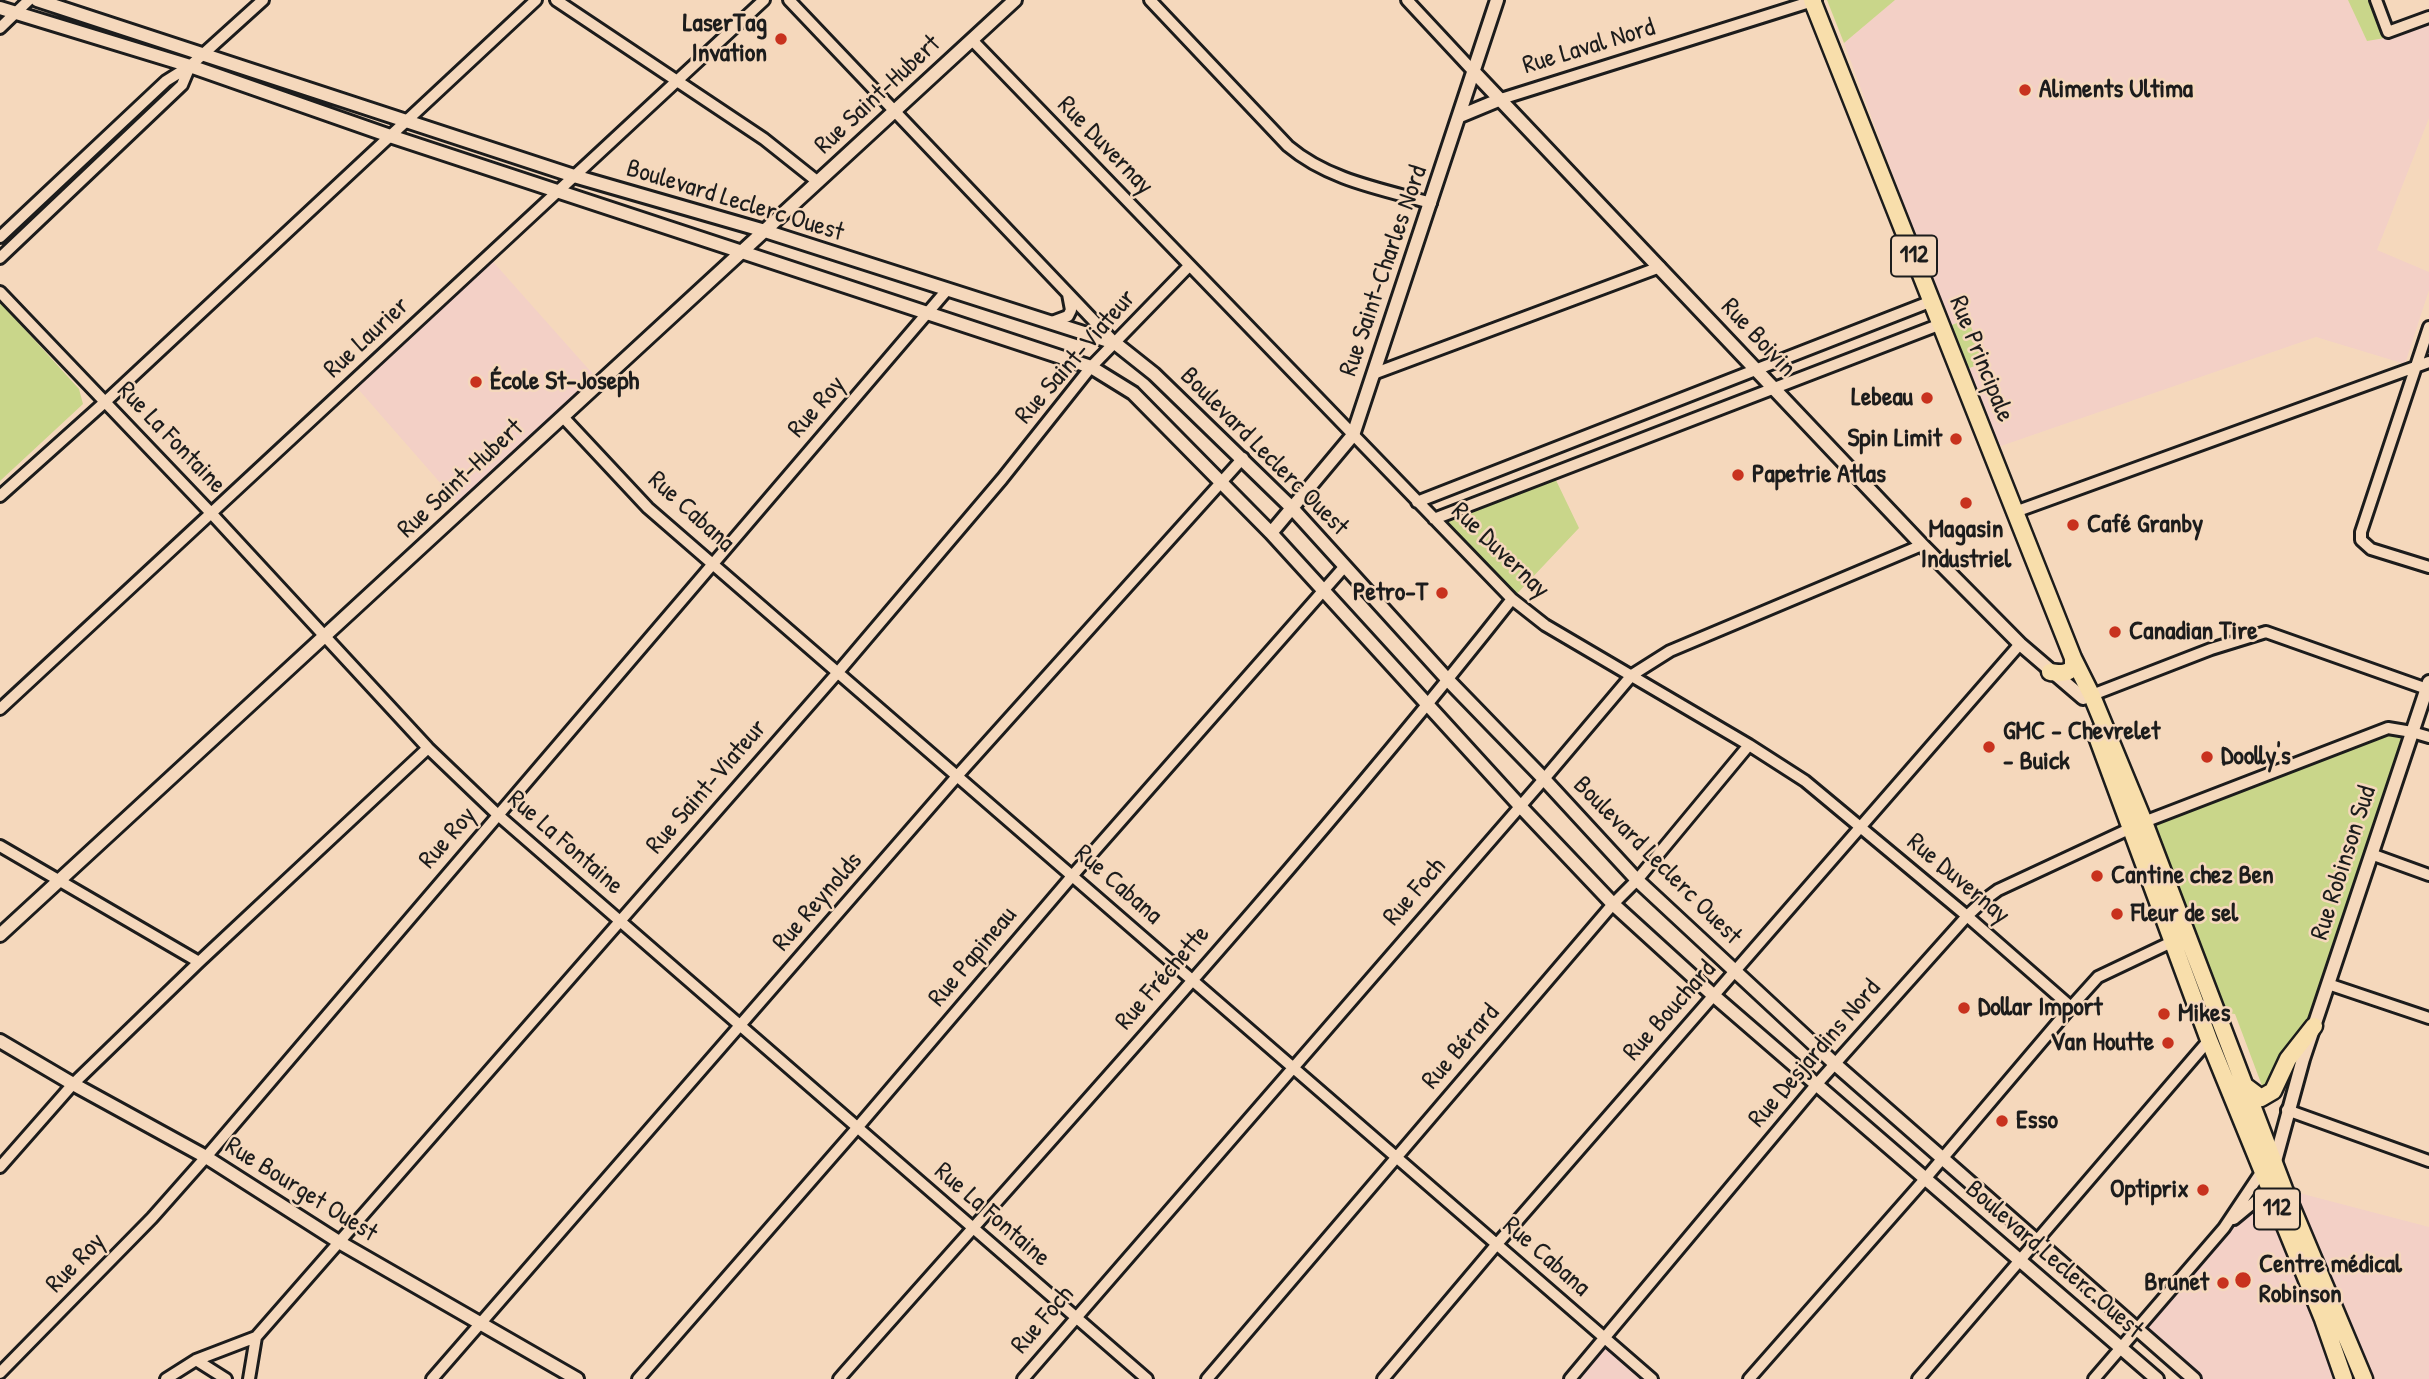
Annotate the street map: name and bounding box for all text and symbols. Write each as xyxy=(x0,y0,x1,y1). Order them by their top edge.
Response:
place label: LaserTag Invation xyxy=(683,8,767,70)
street label: Rue Laval Nord xyxy=(1519,12,1659,82)
street label: Rue Saint-Hubert xyxy=(809,29,947,161)
marker: LaserTag Invation xyxy=(773,31,789,47)
place label: Aliments Ultima xyxy=(2039,74,2193,106)
marker: Aliments Ultima xyxy=(2017,82,2033,98)
street label: Rue Duvernay xyxy=(1050,90,1160,202)
street label: Boulevard Leclerc Ouest xyxy=(623,153,847,249)
street label: Rue Saint-Charles Nord xyxy=(1333,162,1435,380)
road number: 112 xyxy=(1891,235,1937,276)
street label: Rue Saint-Viateur xyxy=(1009,283,1143,431)
street label: Rue Laurier xyxy=(318,291,416,385)
street label: Rue Principale xyxy=(1942,291,2020,427)
street label: Rue Boivin xyxy=(1714,292,1802,384)
street label: Boulevard Leclerc Ouest xyxy=(1173,361,1355,543)
place label: École St-Joseph xyxy=(490,366,639,398)
street label: Rue Roy xyxy=(782,370,852,444)
marker: École St-Joseph xyxy=(468,374,484,390)
street label: Rue La Fontaine xyxy=(110,376,232,500)
place label: Lebeau xyxy=(1851,382,1913,414)
marker: Lebeau xyxy=(1919,390,1935,406)
street label: Rue Saint-Hubert xyxy=(392,413,530,545)
place label: Spin Limit xyxy=(1847,423,1942,455)
marker: Spin Limit xyxy=(1948,431,1964,447)
place label: Papetrie Atlas xyxy=(1752,459,1886,491)
street label: Rue Cabana xyxy=(641,465,741,559)
marker: Papetrie Atlas xyxy=(1730,467,1746,483)
marker: Magasin Industriel xyxy=(1958,495,1974,511)
street label: Rue Duvernay xyxy=(1444,496,1556,606)
place label: Café Granby xyxy=(2087,509,2203,541)
place label: Magasin Industriel xyxy=(1921,514,2011,576)
marker: Café Granby xyxy=(2065,517,2081,533)
place label: Petro-T xyxy=(1353,577,1428,609)
marker: Petro-T xyxy=(1434,585,1450,601)
place label: Canadian Tire xyxy=(2129,616,2258,648)
marker: Canadian Tire xyxy=(2107,624,2123,640)
street label: Rue Saint-Viateur xyxy=(640,713,774,861)
place label: GMC - Chevrelet - Buick xyxy=(2003,716,2160,778)
marker: GMC - Chevrelet - Buick xyxy=(1981,739,1997,755)
place label: Doolly's xyxy=(2221,741,2291,773)
marker: Doolly's xyxy=(2199,749,2215,765)
street label: Boulevard Leclerc Ouest xyxy=(1566,770,1748,952)
street label: Rue Robinson Sud xyxy=(2304,782,2384,944)
street label: Rue La Fontaine xyxy=(501,784,629,902)
street label: Rue Roy xyxy=(413,801,483,875)
street label: Rue Duvernay xyxy=(1900,827,2016,931)
street label: Rue Cabana xyxy=(1068,839,1168,931)
street label: Rue Reynolds xyxy=(767,846,869,958)
street label: Rue Foch xyxy=(1377,852,1453,932)
place label: Cantine chez Ben xyxy=(2111,860,2274,892)
marker: Cantine chez Ben xyxy=(2089,868,2105,884)
place label: Fleur de sel xyxy=(2131,898,2238,930)
street label: Rue Papineau xyxy=(922,901,1024,1013)
marker: Fleur de sel xyxy=(2109,906,2125,922)
street label: Rue Fréchette xyxy=(1109,919,1217,1037)
street label: Rue Bouchard xyxy=(1617,955,1723,1067)
street label: Rue Desjardins Nord xyxy=(1742,974,1888,1134)
place label: Dollar Import xyxy=(1978,992,2103,1024)
street label: Rue Bérard xyxy=(1416,998,1506,1096)
place label: Mikes xyxy=(2178,998,2230,1030)
marker: Dollar Import xyxy=(1956,1000,1972,1016)
marker: Mikes xyxy=(2156,1006,2172,1022)
place label: Van Houtte xyxy=(2050,1027,2154,1059)
marker: Van Houtte xyxy=(2160,1035,2176,1051)
place label: Esso xyxy=(2016,1105,2058,1137)
marker: Esso xyxy=(1994,1113,2010,1129)
street label: Rue Bourget Ouest xyxy=(219,1131,383,1249)
street label: Rue La Fontaine xyxy=(928,1156,1056,1274)
street label: Boulevard Leclerc Ouest xyxy=(1959,1174,2149,1346)
place label: Optiprix xyxy=(2110,1174,2189,1206)
marker: Optiprix xyxy=(2195,1182,2211,1198)
road number: 112 xyxy=(2254,1189,2300,1230)
street label: Rue Cabana xyxy=(1496,1211,1596,1303)
street label: Rue Roy xyxy=(40,1226,112,1300)
place label: Centre médical Robinson xyxy=(2259,1249,2402,1310)
place label: Brunet xyxy=(2144,1267,2209,1299)
marker: Centre médical Robinson xyxy=(2233,1270,2253,1290)
marker: Brunet xyxy=(2215,1275,2231,1291)
street label: Rue Foch xyxy=(1005,1280,1081,1360)

